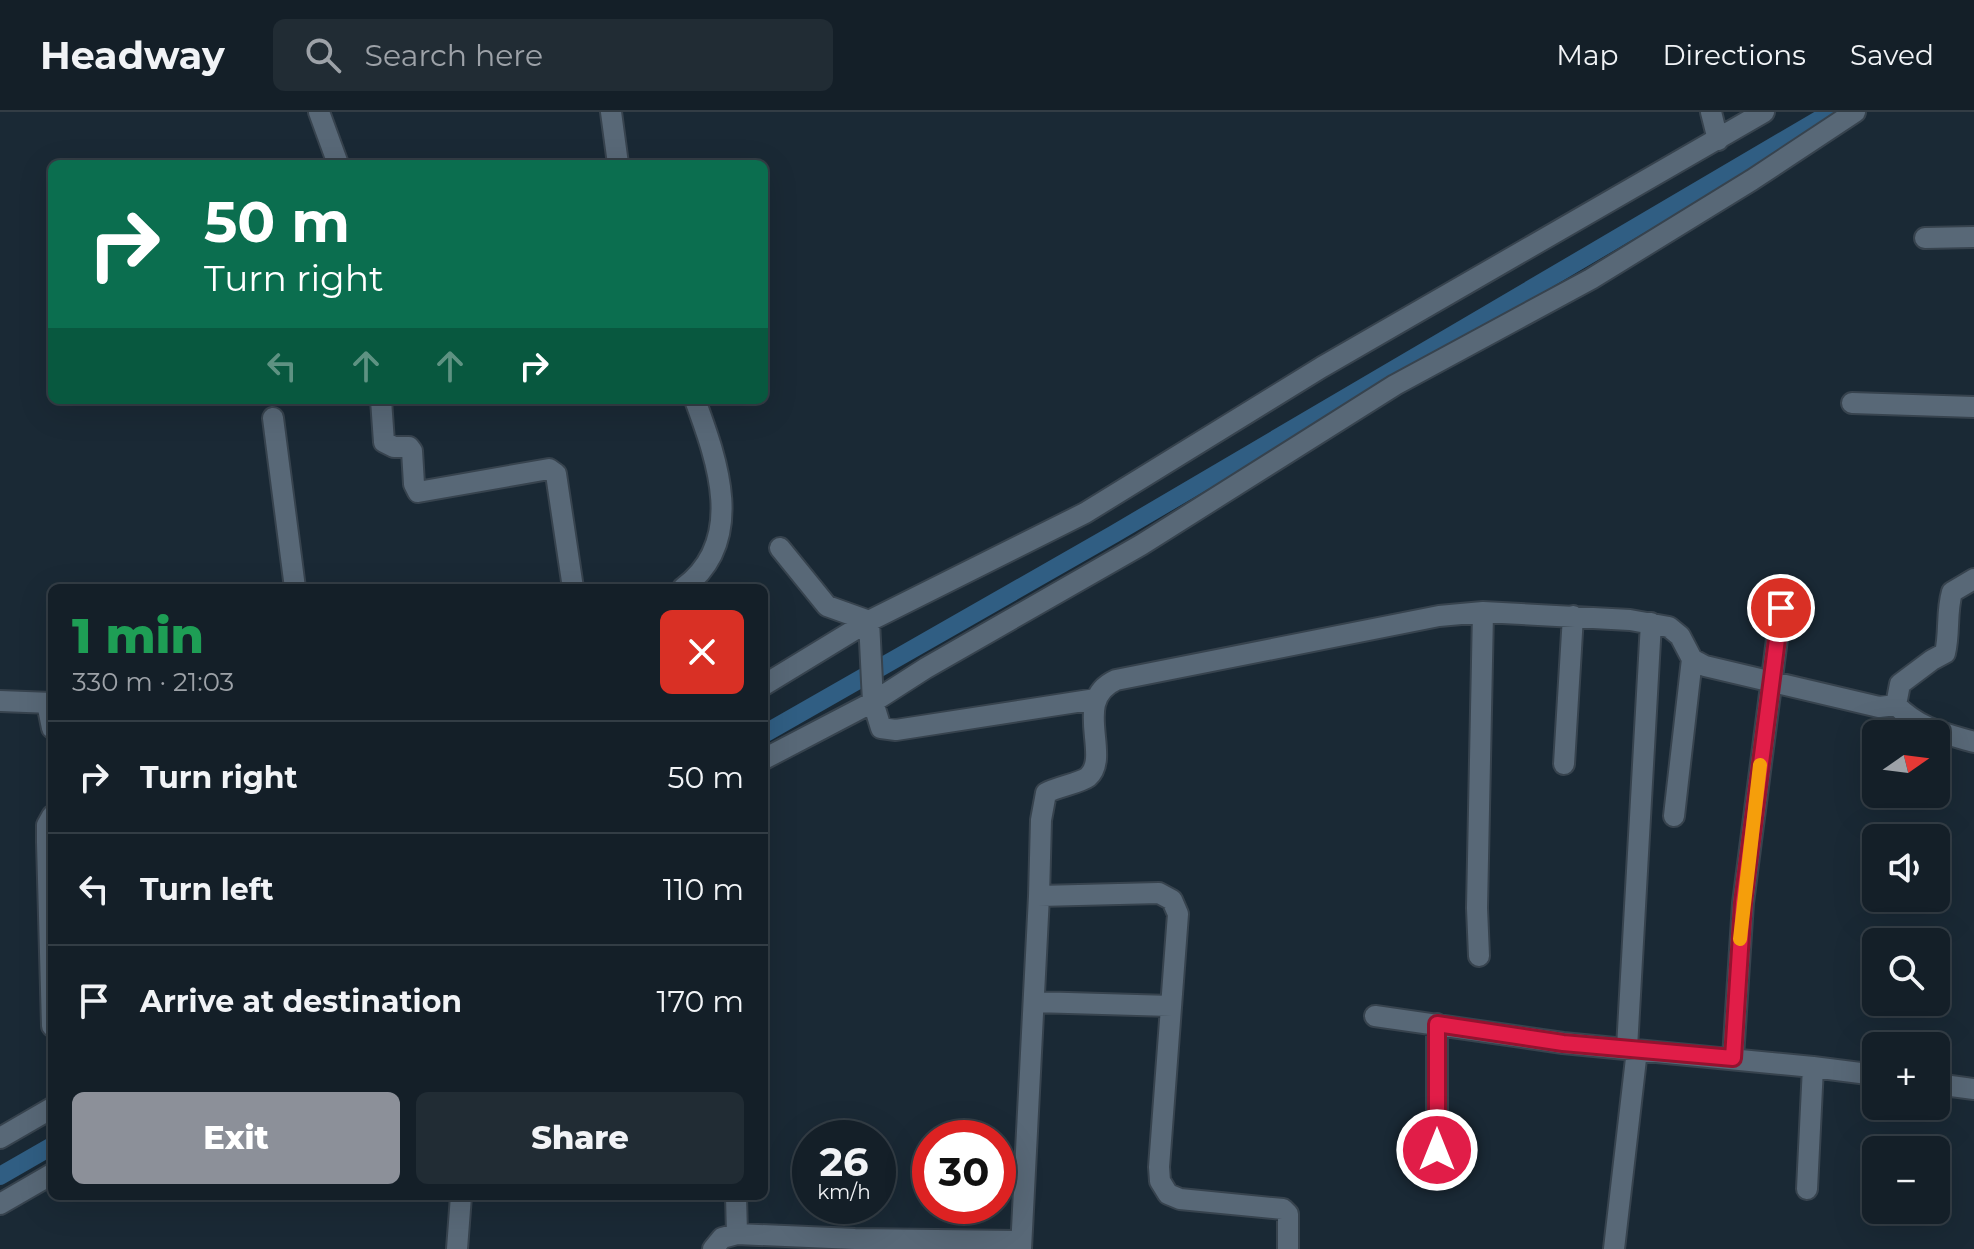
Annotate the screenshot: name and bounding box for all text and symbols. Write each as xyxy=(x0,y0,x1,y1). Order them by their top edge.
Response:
search box xyxy=(273,19,833,91)
text: Headway xyxy=(40,32,225,79)
icon: search xyxy=(301,33,345,77)
text: Search here xyxy=(365,37,543,74)
text: Map xyxy=(1556,38,1618,72)
text: Directions xyxy=(1662,38,1806,72)
text: Saved xyxy=(1850,38,1934,72)
text: 50 m xyxy=(204,188,350,256)
icon: right xyxy=(72,192,176,296)
text: Turn right xyxy=(204,256,384,300)
icon: left xyxy=(260,344,304,388)
icon: ahead xyxy=(344,344,388,388)
icon: ahead xyxy=(428,344,472,388)
icon: right xyxy=(512,344,556,388)
pin xyxy=(1747,574,1815,642)
icon: arrive xyxy=(1759,586,1803,630)
text: 1 min xyxy=(72,607,204,665)
button: close xyxy=(660,610,744,694)
text: 330 m · 21:03 xyxy=(72,666,234,698)
north arrow xyxy=(1862,720,1950,808)
map controls xyxy=(1862,720,1950,1224)
icon: right xyxy=(72,755,116,799)
text: Turn right xyxy=(140,759,297,796)
text: 50 m xyxy=(667,759,744,796)
button: sound xyxy=(1862,824,1950,912)
icon: left xyxy=(72,867,116,911)
text: Turn left xyxy=(140,871,273,908)
text: 110 m xyxy=(663,871,744,908)
button: search xyxy=(1862,928,1950,1016)
icon: arrive xyxy=(72,979,116,1023)
text: Arrive at destination xyxy=(140,983,462,1020)
text: 170 m xyxy=(657,983,744,1020)
button: + xyxy=(1862,1032,1950,1120)
button: Exit xyxy=(72,1092,400,1184)
button: Share xyxy=(416,1092,744,1184)
position arrow xyxy=(1395,1108,1479,1192)
speed limit sign: 30 xyxy=(912,1120,1016,1224)
button: − xyxy=(1862,1136,1950,1224)
text: 26 xyxy=(819,1137,869,1186)
text: km/h xyxy=(817,1180,871,1204)

